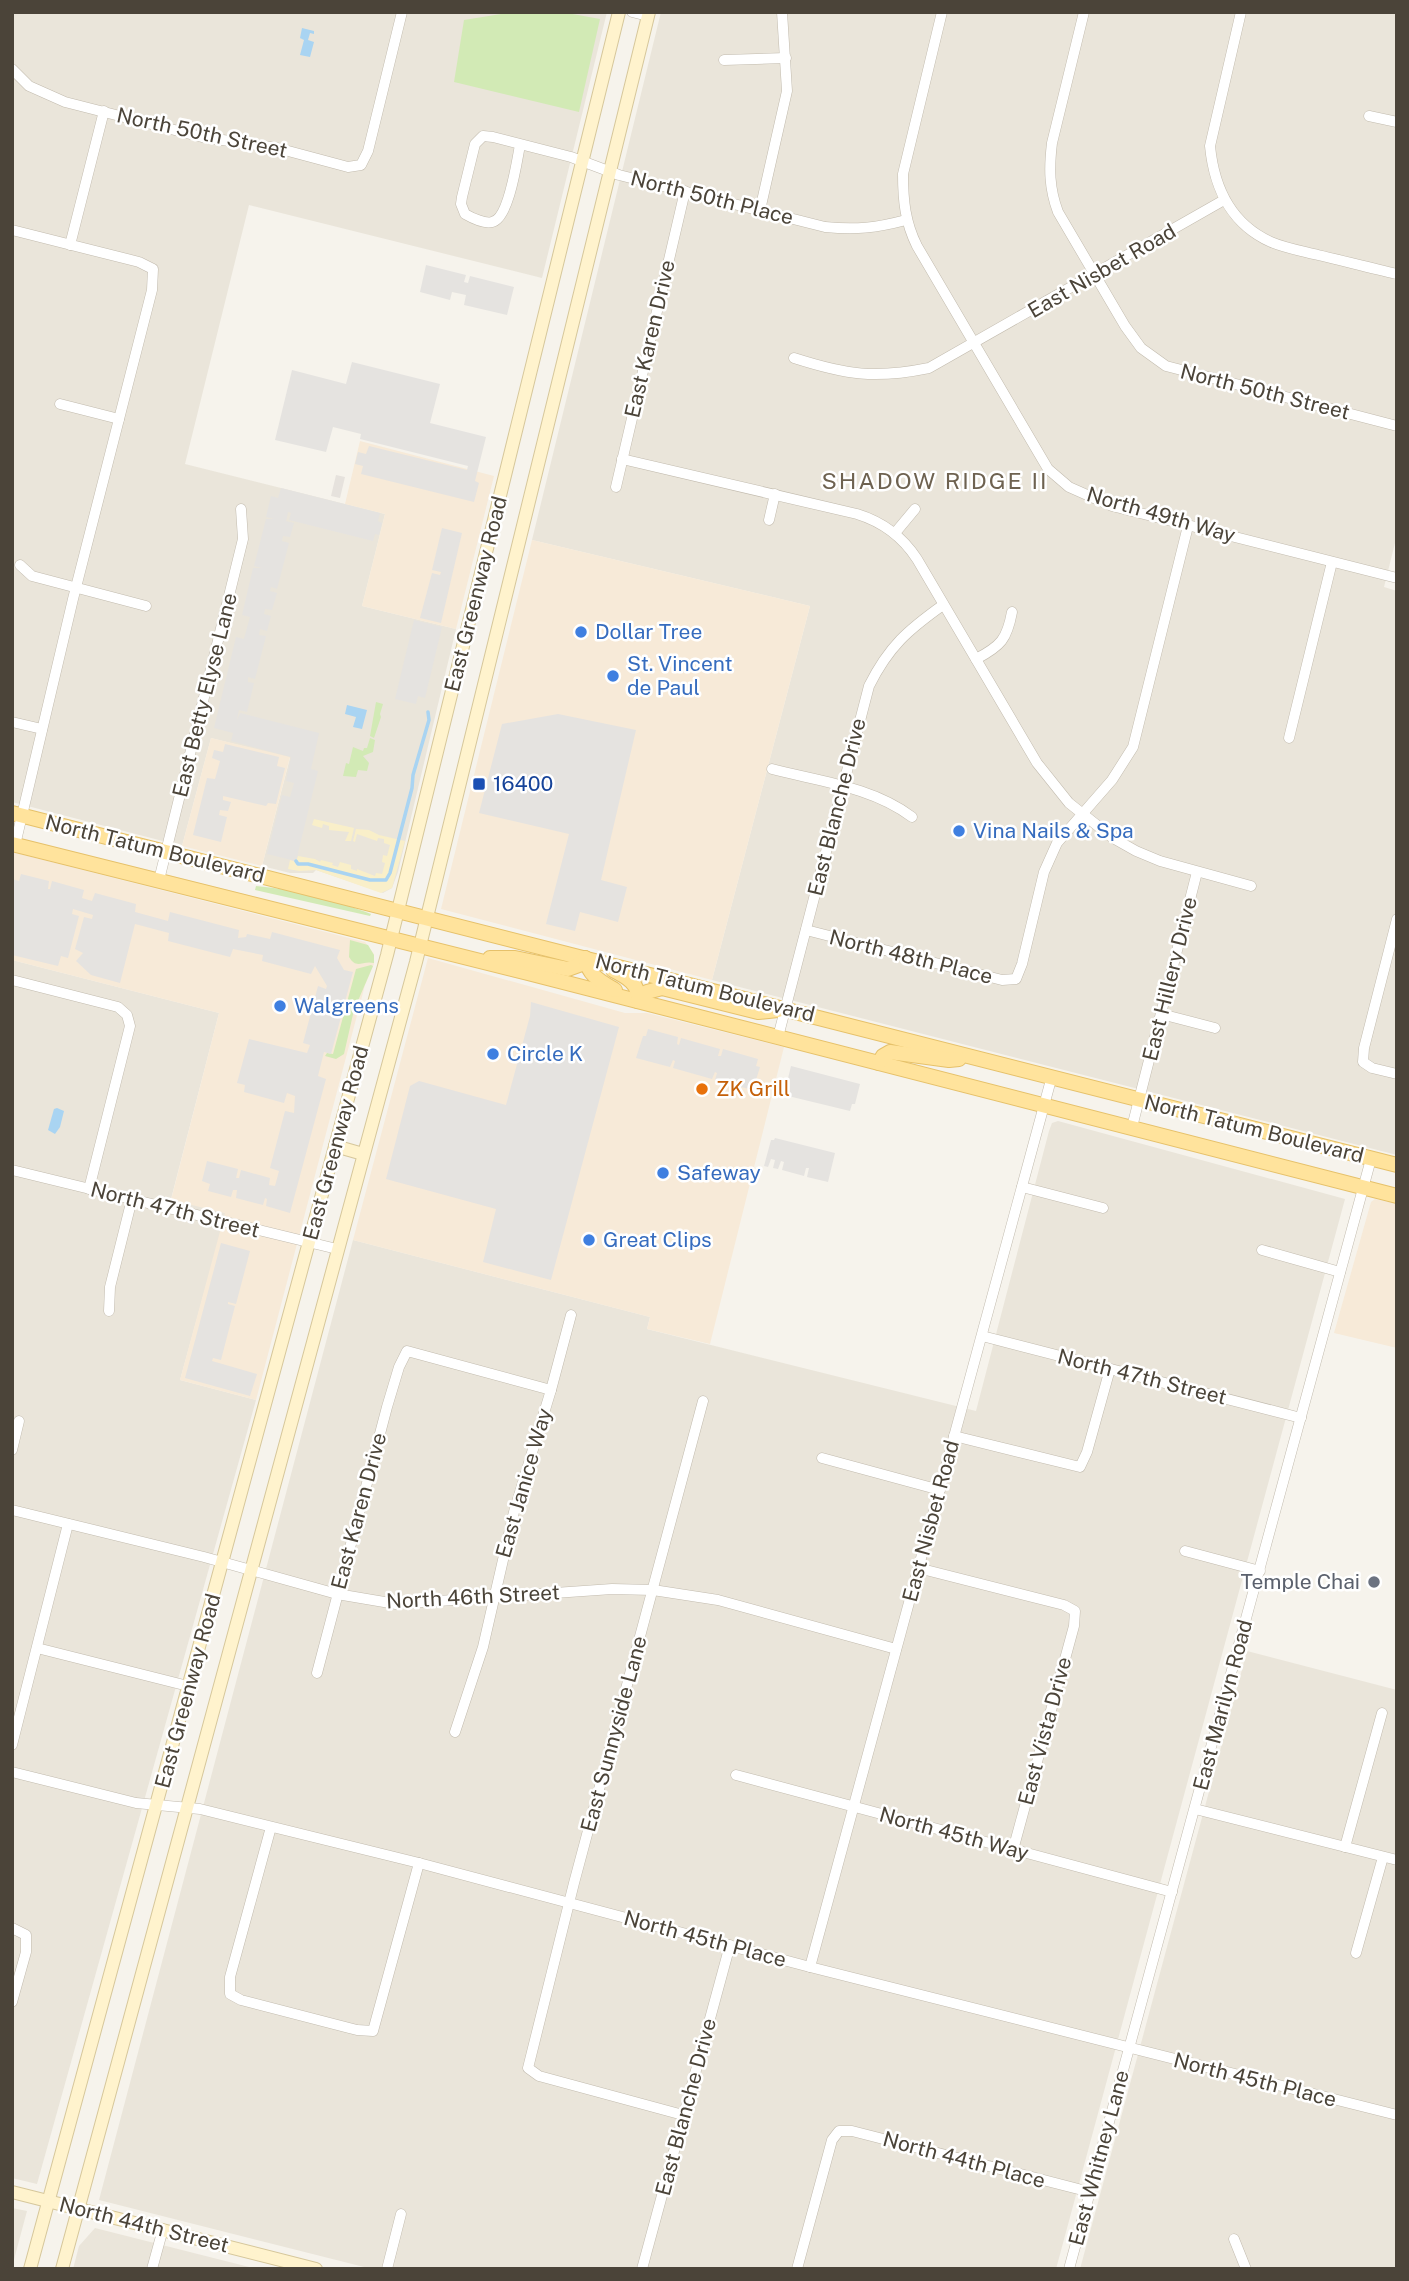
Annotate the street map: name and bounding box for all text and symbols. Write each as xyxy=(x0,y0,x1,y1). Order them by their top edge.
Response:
street label: North 50th Street xyxy=(114,102,290,163)
street label: North 50th Place xyxy=(628,165,796,230)
street label: East Nisbet Road xyxy=(1023,218,1180,323)
street label: East Karen Drive xyxy=(619,258,680,420)
street label: North 50th Street xyxy=(1178,358,1353,425)
district label: SHADOW RIDGE II xyxy=(821,467,1049,494)
street label: North 49th Way xyxy=(1084,481,1238,548)
street label: East Greenway Road xyxy=(439,494,512,694)
street label: East Betty Elyse Lane xyxy=(167,590,242,800)
place label: Dollar Tree xyxy=(595,619,702,644)
marker: Dollar Tree xyxy=(573,624,589,640)
place label: St. Vincent de Paul xyxy=(627,651,733,700)
marker: St. Vincent de Paul xyxy=(605,668,621,684)
street label: East Blanche Drive xyxy=(802,715,871,899)
place label: 16400 xyxy=(493,771,553,796)
marker: 16400 xyxy=(471,776,487,792)
street label: North Tatum Boulevard xyxy=(43,809,267,888)
place label: Vina Nails & Spa xyxy=(973,818,1134,843)
marker: Vina Nails & Spa xyxy=(951,823,967,839)
street label: East Hillery Drive xyxy=(1137,894,1202,1064)
street label: North 48th Place xyxy=(827,924,995,989)
street label: North Tatum Boulevard xyxy=(593,948,817,1027)
place label: Walgreens xyxy=(294,993,399,1018)
marker: Walgreens xyxy=(272,998,288,1014)
place label: Circle K xyxy=(507,1041,583,1066)
street label: East Greenway Road xyxy=(298,1043,374,1243)
marker: Circle K xyxy=(485,1046,501,1062)
place label: ZK Grill xyxy=(716,1076,790,1101)
marker: ZK Grill xyxy=(694,1081,710,1097)
street label: North Tatum Boulevard xyxy=(1142,1089,1366,1168)
place label: Safeway xyxy=(677,1160,761,1185)
marker: Safeway xyxy=(655,1165,671,1181)
street label: North 47th Street xyxy=(88,1176,262,1243)
place label: Great Clips xyxy=(603,1227,712,1252)
marker: Great Clips xyxy=(581,1232,597,1248)
street label: North 47th Street xyxy=(1055,1343,1229,1410)
street label: East Janice Way xyxy=(490,1405,557,1561)
street label: East Karen Drive xyxy=(326,1430,391,1592)
street label: East Nisbet Road xyxy=(897,1437,964,1605)
place label: Temple Chai xyxy=(1240,1569,1360,1594)
marker: Temple Chai xyxy=(1366,1574,1382,1590)
street label: North 46th Street xyxy=(386,1579,560,1614)
street label: East Greenway Road xyxy=(150,1591,226,1791)
street label: East Marilyn Road xyxy=(1188,1617,1257,1793)
street label: East Sunnyside Lane xyxy=(575,1633,652,1835)
street label: East Vista Drive xyxy=(1013,1654,1076,1808)
street label: North 45th Way xyxy=(877,1802,1032,1865)
street label: North 45th Place xyxy=(621,1905,789,1972)
street label: East Blanche Drive xyxy=(650,2015,721,2198)
street label: North 45th Place xyxy=(1171,2047,1339,2112)
street label: East Whitney Lane xyxy=(1063,2067,1134,2248)
street label: North 44th Place xyxy=(880,2126,1048,2193)
street label: North 44th Street xyxy=(57,2191,232,2258)

